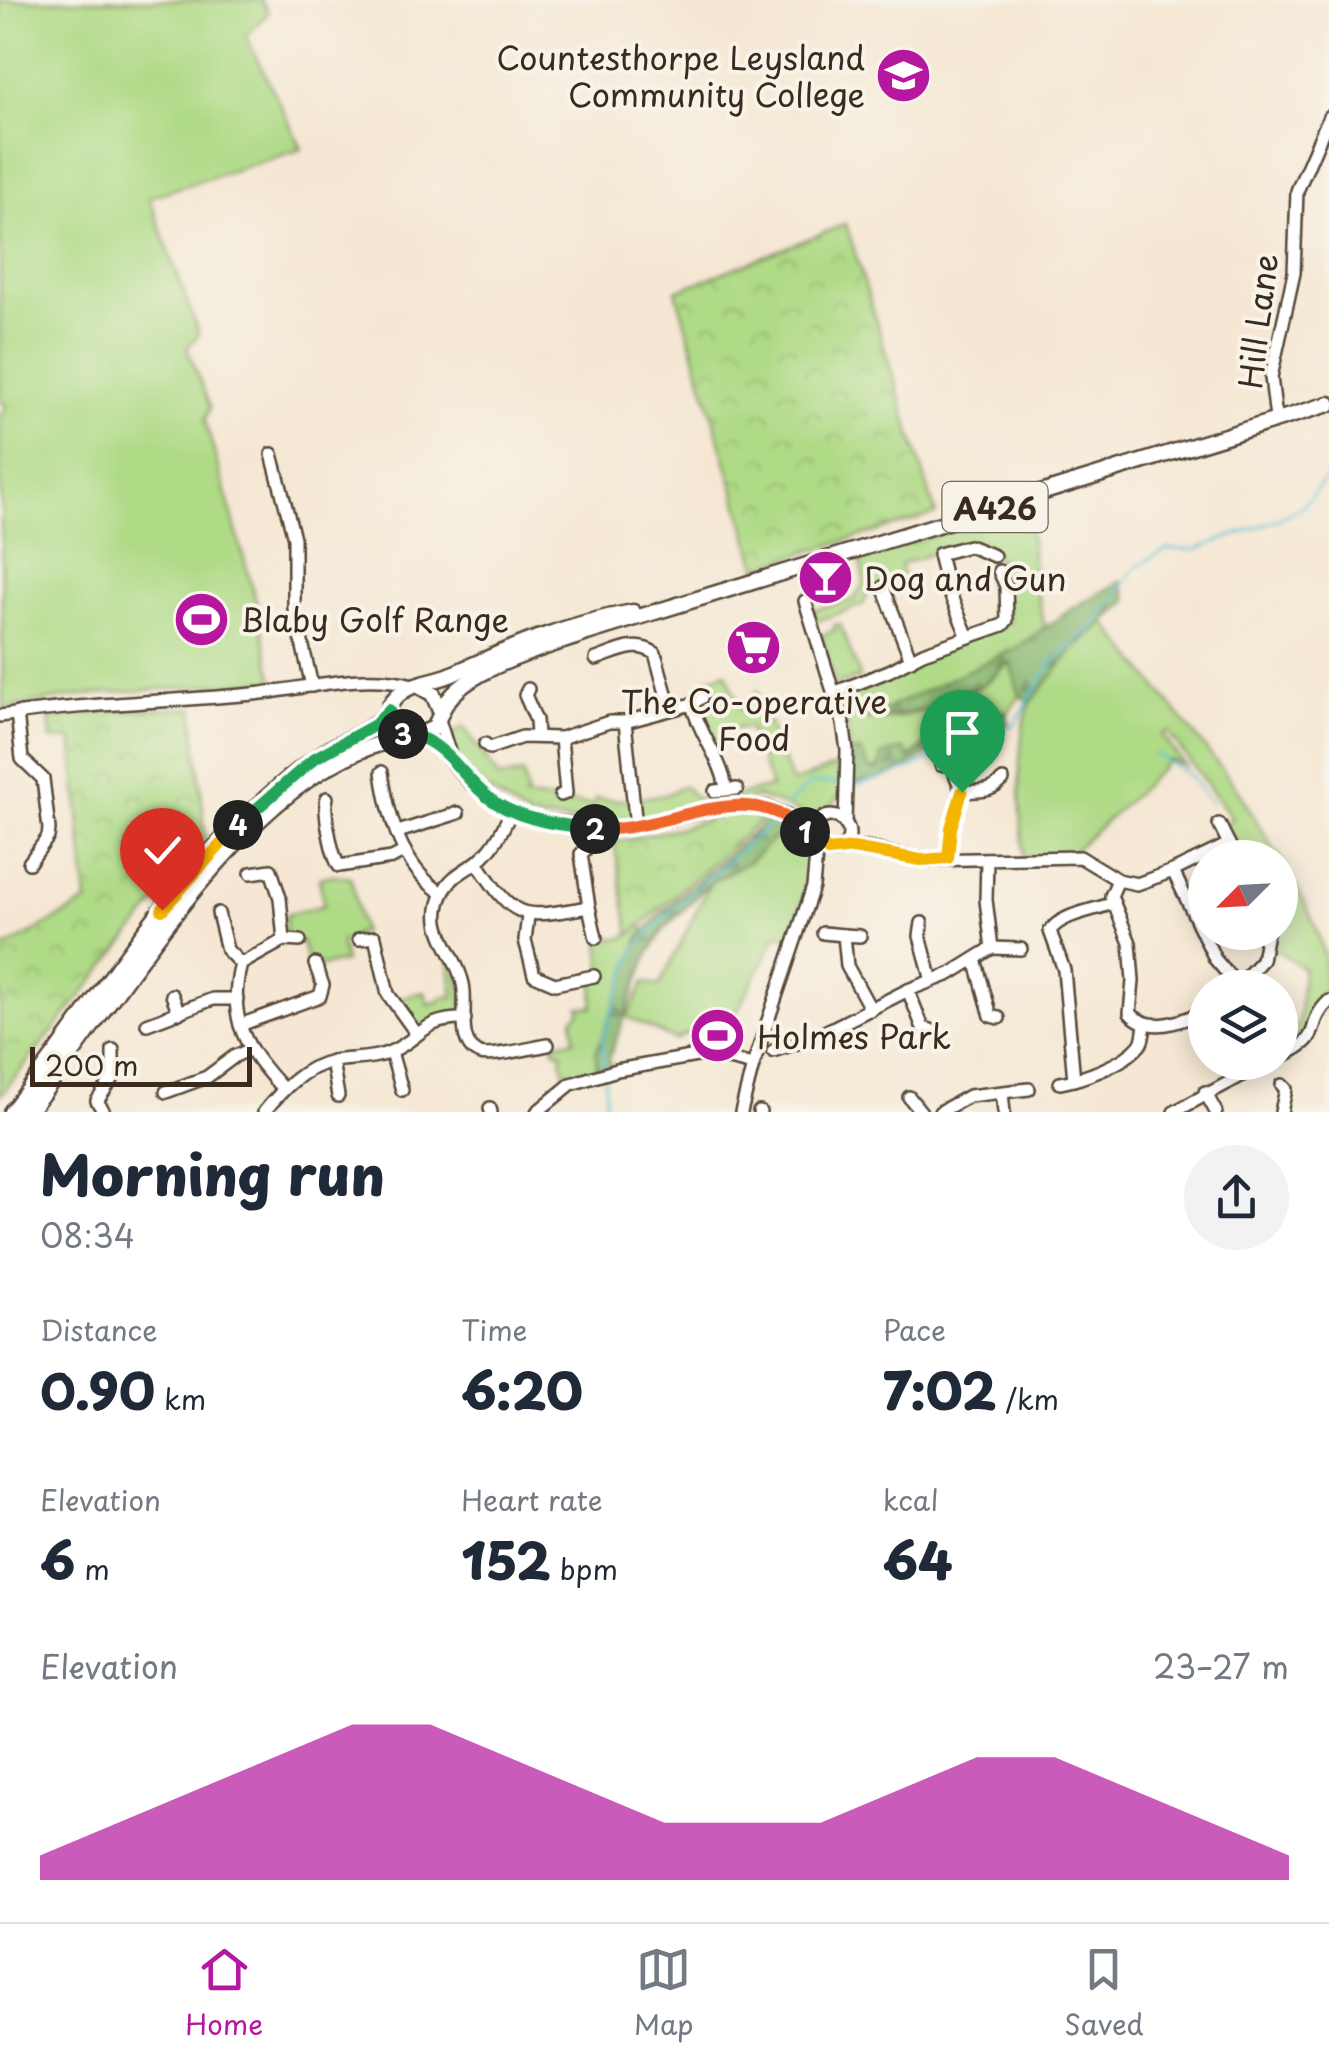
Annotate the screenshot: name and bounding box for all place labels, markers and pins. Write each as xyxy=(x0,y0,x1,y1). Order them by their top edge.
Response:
place label: Countesthorpe Leysland Community College xyxy=(496,33,865,118)
school or university icon: Countesthorpe Leysland Community College xyxy=(874,45,934,105)
bar icon: Dog and Gun xyxy=(795,548,855,608)
place label: Dog and Gun xyxy=(864,554,1067,602)
sports icon: Blaby Golf Range xyxy=(171,589,231,649)
place label: Blaby Golf Range xyxy=(240,595,509,643)
supermarket icon: The Co-operative Food xyxy=(724,617,784,677)
place label: The Co-operative Food xyxy=(621,677,887,762)
pin xyxy=(920,690,1005,793)
pin: 3 xyxy=(378,709,428,759)
pin: 4 xyxy=(213,800,263,850)
pin: 2 xyxy=(570,804,620,854)
pin: 1 xyxy=(780,807,830,857)
pin xyxy=(120,808,205,911)
sports icon: Holmes Park xyxy=(688,1006,748,1066)
place label: Holmes Park xyxy=(757,1012,951,1060)

